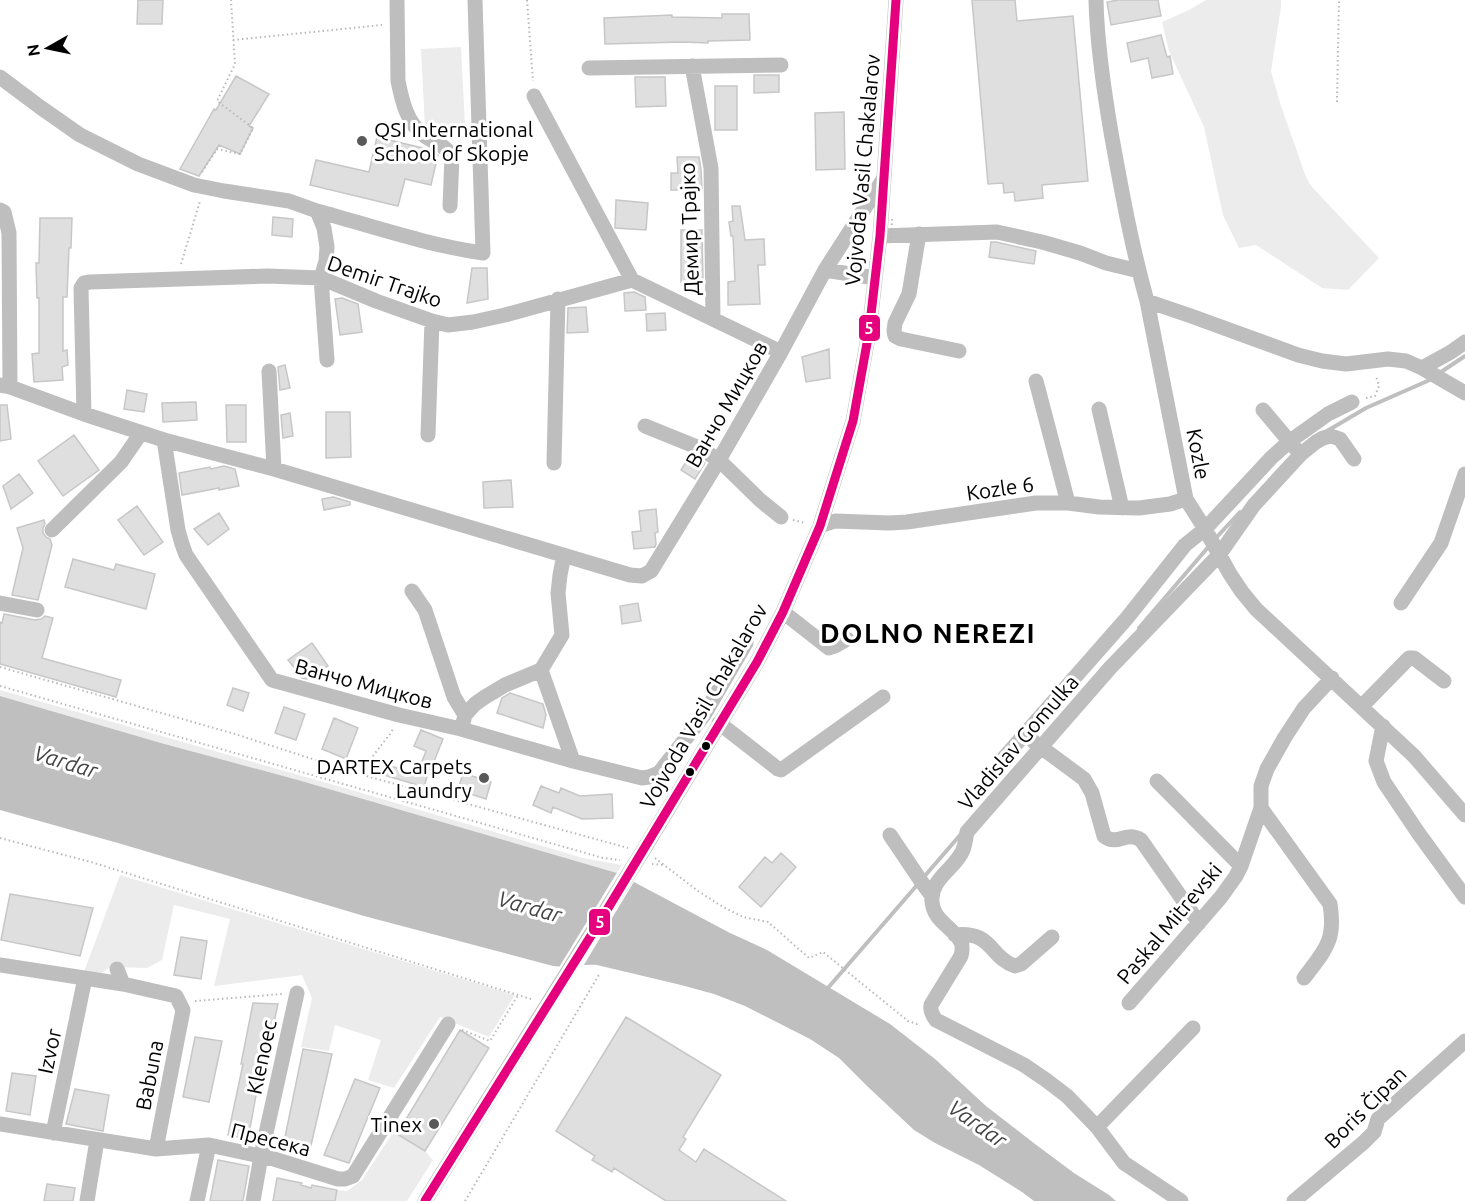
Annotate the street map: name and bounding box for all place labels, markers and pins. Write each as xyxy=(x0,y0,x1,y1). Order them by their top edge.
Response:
place label: QSI International School of Skopje xyxy=(374,117,533,165)
marker: QSI International School of Skopje xyxy=(355,134,369,148)
unlabelled marker xyxy=(700,740,712,752)
place label: DARTEX Carpets Laundry xyxy=(317,754,472,802)
unlabelled marker xyxy=(684,766,696,778)
marker: DARTEX Carpets Laundry xyxy=(477,771,491,785)
place label: Tinex xyxy=(371,1112,422,1136)
marker: Tinex xyxy=(427,1117,441,1131)

